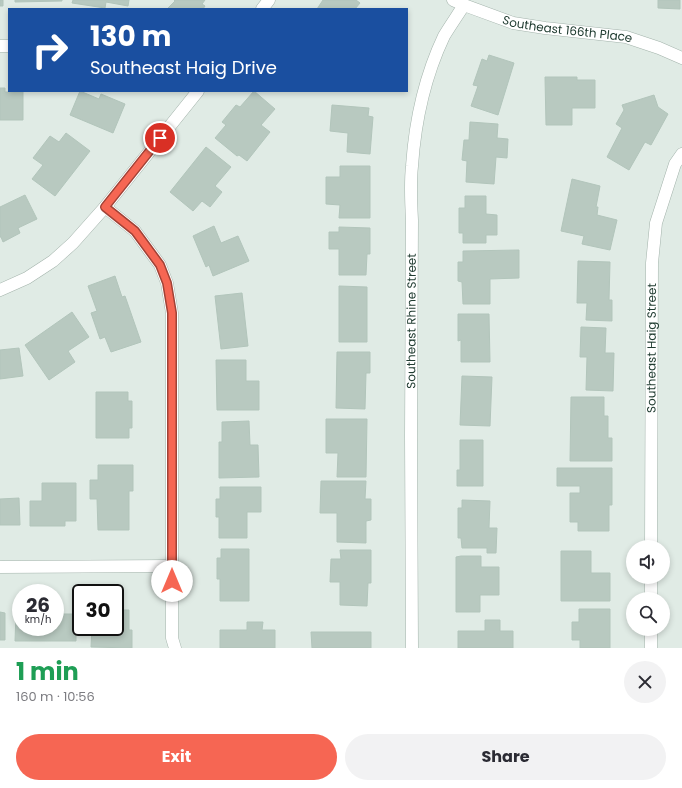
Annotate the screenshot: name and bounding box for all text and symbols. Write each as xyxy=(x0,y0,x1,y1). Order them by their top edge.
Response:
street label: Southeast 166th Place xyxy=(500,11,635,47)
text: 130 m xyxy=(90,17,171,56)
icon: right xyxy=(24,24,76,76)
text: Southeast Haig Drive xyxy=(90,55,277,80)
pin xyxy=(143,121,177,155)
icon: arrive xyxy=(149,127,171,149)
street label: Southeast Rhine Street xyxy=(402,253,420,389)
street label: Southeast Haig Street xyxy=(642,283,660,413)
map controls xyxy=(626,540,670,636)
button: sound xyxy=(626,540,670,584)
position arrow xyxy=(151,560,193,602)
speed limit sign: 30 xyxy=(72,584,124,636)
text: 26 xyxy=(26,591,50,619)
button: search xyxy=(626,592,670,636)
text: km/h xyxy=(25,612,51,627)
text: 1 min xyxy=(16,655,79,688)
button: close xyxy=(624,661,666,703)
text: 160 m · 10:56 xyxy=(16,687,95,706)
button: Exit xyxy=(16,734,337,780)
button: Share xyxy=(345,734,666,780)

